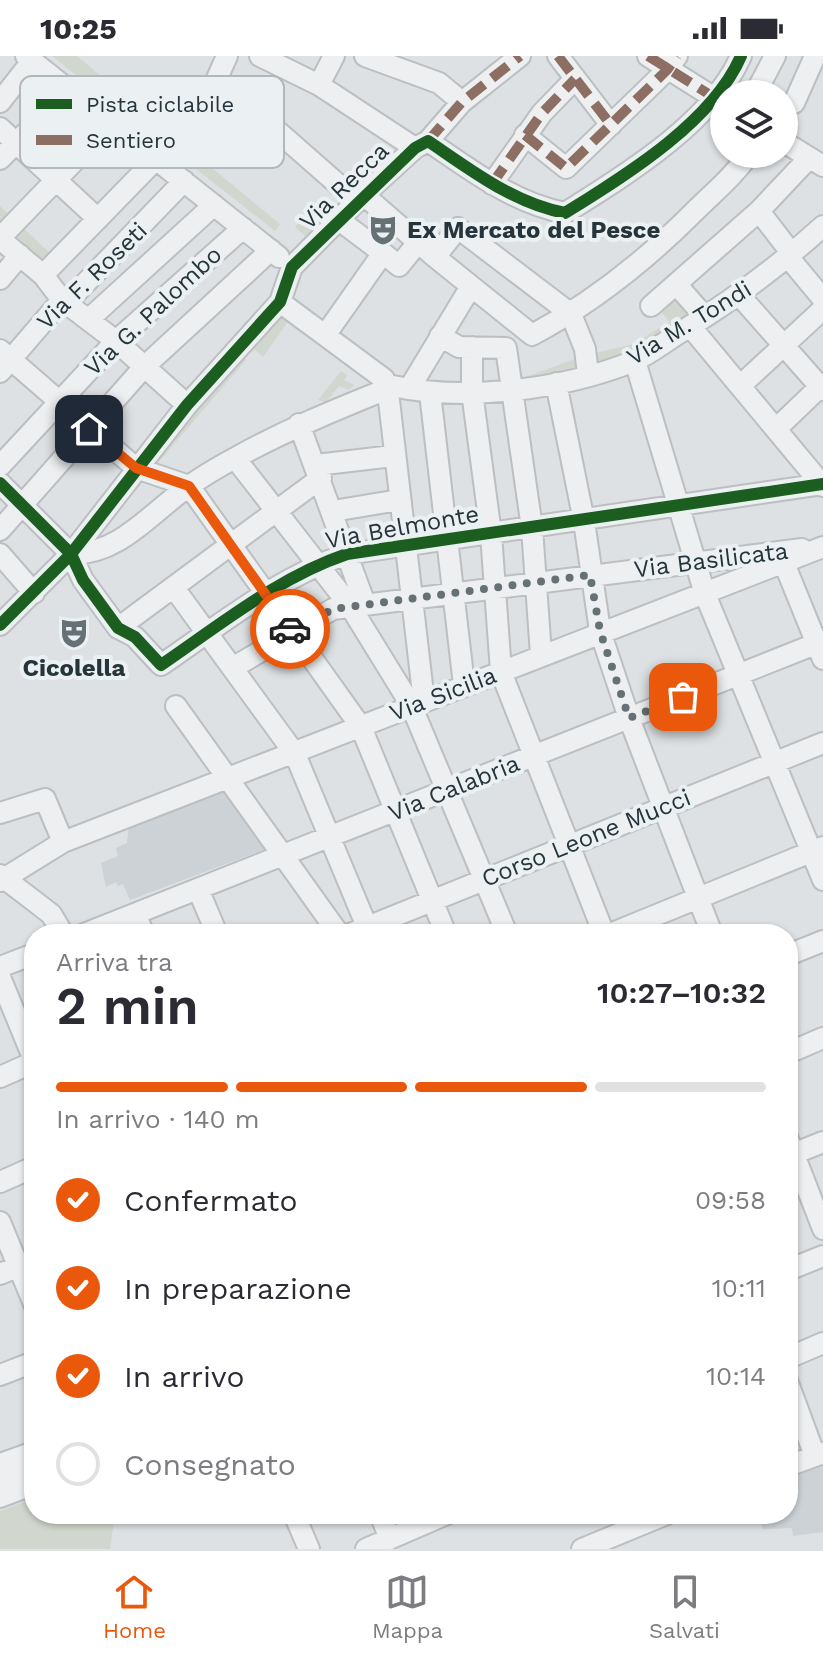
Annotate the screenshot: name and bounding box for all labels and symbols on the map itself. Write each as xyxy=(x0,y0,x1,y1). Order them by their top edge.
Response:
legend xyxy=(20,76,284,168)
text: Pista ciclabile xyxy=(86,92,234,117)
text: Sentiero xyxy=(86,128,176,153)
street label: Via Recca xyxy=(294,137,394,235)
theatre icon: Ex Mercato del Pesce xyxy=(366,213,400,247)
place label: Ex Mercato del Pesce xyxy=(407,216,660,244)
street label: Via F. Roseti xyxy=(31,217,153,335)
street label: Via G. Palombo xyxy=(79,240,227,382)
street label: Via M. Tondi xyxy=(622,275,756,371)
pin xyxy=(55,395,123,463)
street label: Via Belmonte xyxy=(323,500,481,554)
street label: Via Basilicata xyxy=(632,537,790,583)
courier xyxy=(250,589,330,669)
theatre icon: Cicolella xyxy=(57,616,91,650)
place label: Cicolella xyxy=(23,654,126,682)
street label: Via Sicilia xyxy=(386,661,500,727)
pin xyxy=(649,663,717,731)
street label: Via Calabria xyxy=(384,749,524,827)
street label: Corso Leone Mucci xyxy=(477,783,695,893)

